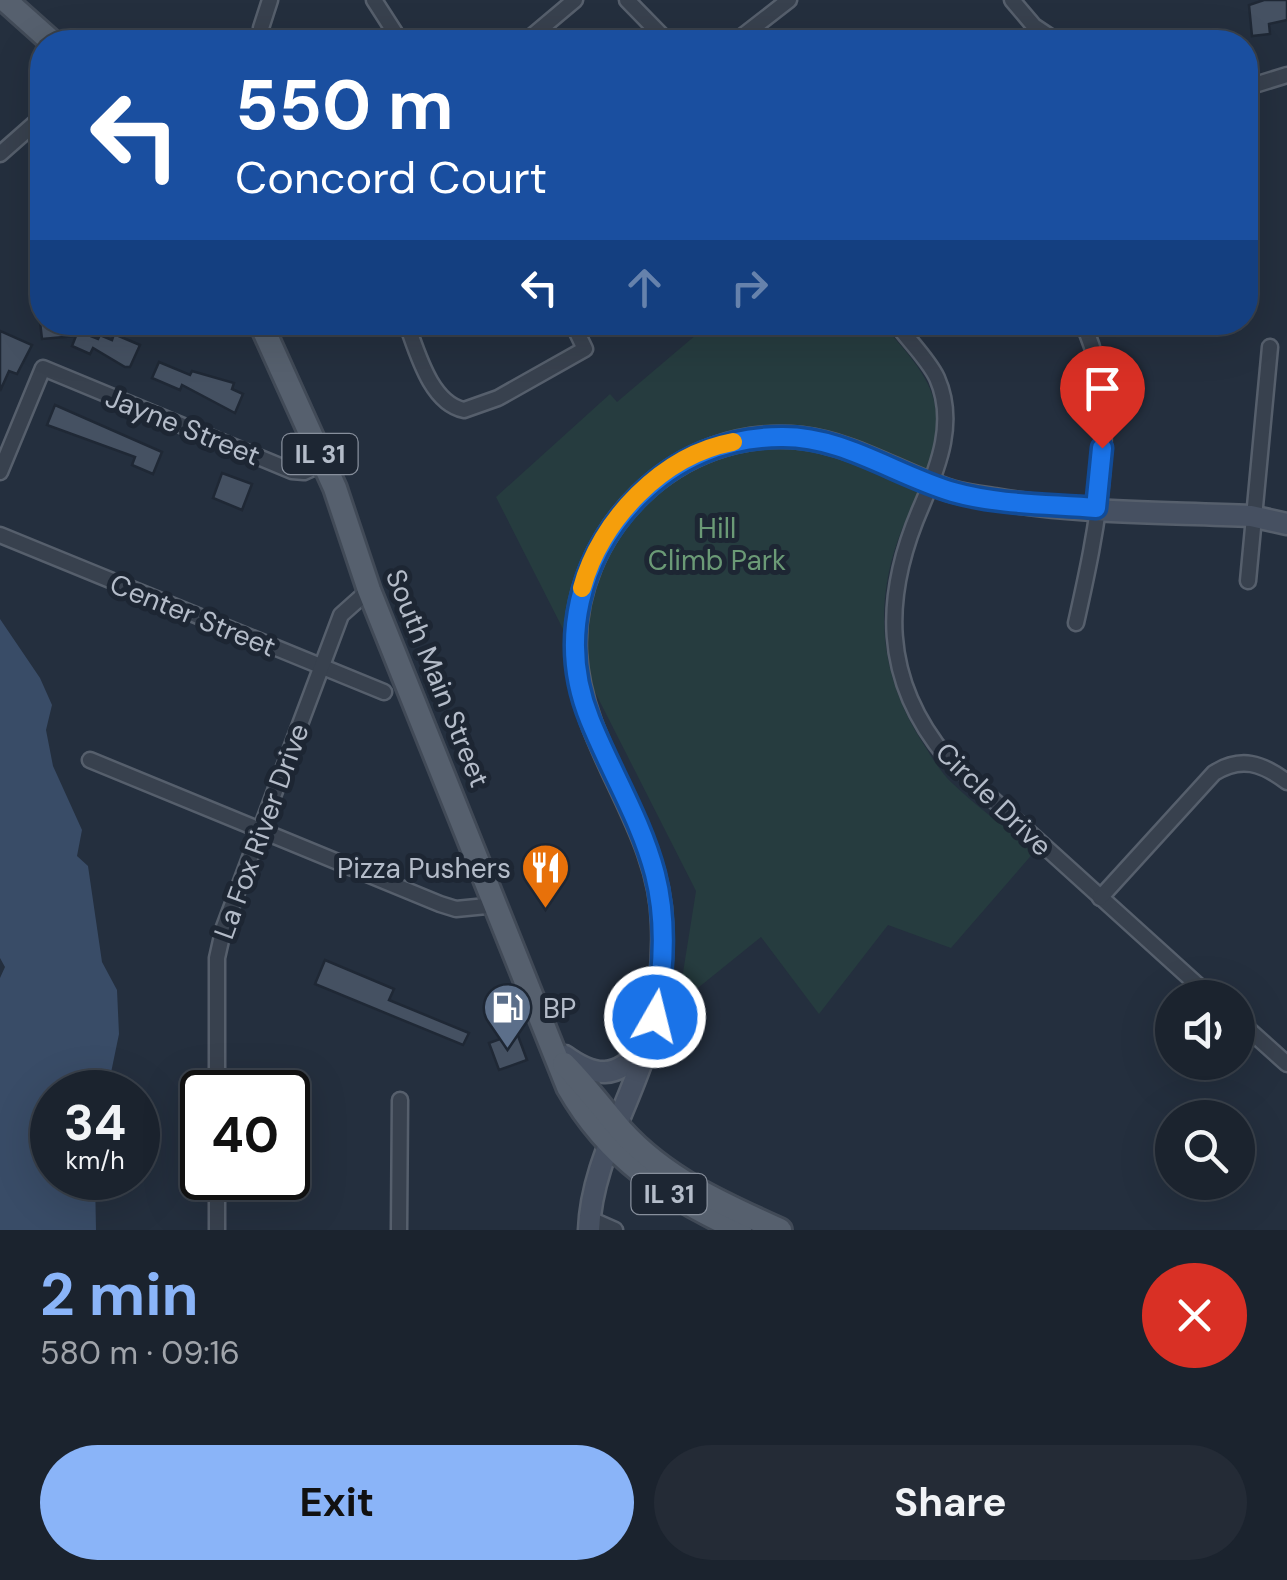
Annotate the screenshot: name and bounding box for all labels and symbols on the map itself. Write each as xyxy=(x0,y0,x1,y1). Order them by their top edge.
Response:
pin xyxy=(1060,346,1145,449)
street label: Jayne Street xyxy=(100,379,265,474)
road number: IL 31 xyxy=(282,434,358,474)
park label: Hill Climb Park xyxy=(648,510,786,579)
street label: South Main Street xyxy=(377,564,498,793)
street label: Center Street xyxy=(104,565,281,666)
street label: La Fox River Drive xyxy=(205,718,318,944)
street label: Circle Drive xyxy=(927,734,1060,864)
restaurant icon: Pizza Pushers xyxy=(520,842,572,910)
place label: Pizza Pushers xyxy=(337,850,511,887)
position arrow xyxy=(603,965,707,1069)
fuel station icon: BP xyxy=(482,982,534,1050)
place label: BP xyxy=(543,990,576,1027)
speed limit sign: 40 xyxy=(180,1070,310,1200)
road number: IL 31 xyxy=(632,1174,706,1214)

